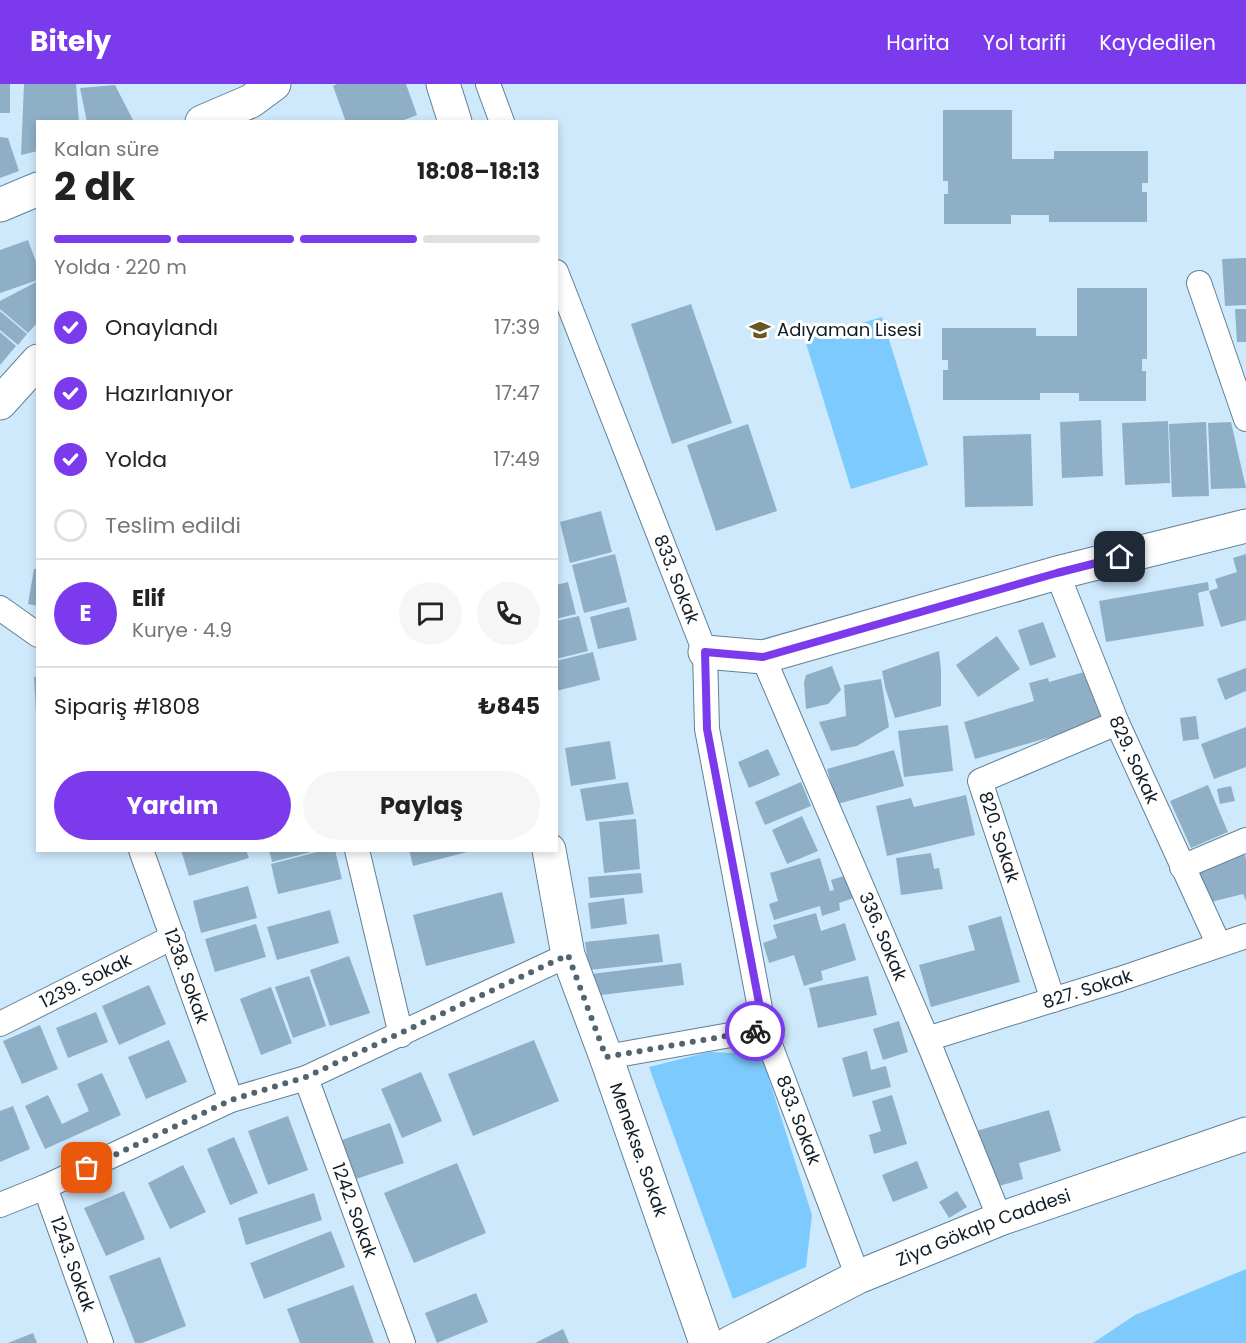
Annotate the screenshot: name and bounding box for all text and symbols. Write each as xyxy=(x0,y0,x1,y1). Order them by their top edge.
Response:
text: Bitely xyxy=(30,22,111,61)
text: Harita xyxy=(886,28,950,57)
text: Yol tarifi xyxy=(983,28,1066,57)
text: Kaydedilen xyxy=(1099,28,1216,57)
text: Kalan süre xyxy=(54,135,159,163)
text: 18:08–18:13 xyxy=(417,156,540,187)
text: 2 dk xyxy=(54,159,135,214)
text: Yolda · 220 m xyxy=(54,253,187,281)
icon: check xyxy=(54,311,87,344)
text: Onaylandı xyxy=(105,312,218,343)
text: 17:39 xyxy=(494,313,540,341)
place label: Adıyaman Lisesi xyxy=(777,317,922,342)
school or university icon: Adıyaman Lisesi xyxy=(748,318,772,342)
icon: check xyxy=(54,377,87,410)
text: Hazırlanıyor xyxy=(105,378,233,409)
text: 17:47 xyxy=(495,379,540,407)
icon: check xyxy=(54,443,87,476)
text: Yolda xyxy=(105,444,167,475)
text: 17:49 xyxy=(493,445,540,473)
text: Teslim edildi xyxy=(105,510,241,541)
street label: 833. Sokak xyxy=(648,531,706,628)
pin xyxy=(1094,531,1145,582)
icon: home xyxy=(1103,540,1136,573)
button: chat xyxy=(399,582,462,645)
button: phone xyxy=(477,582,540,645)
text: Elif xyxy=(132,583,165,614)
text: E xyxy=(80,598,91,629)
text: Kurye · 4.9 xyxy=(132,616,232,644)
text: Sipariş #1808 xyxy=(54,691,200,722)
text: ₺845 xyxy=(478,691,540,722)
street label: 829. Sokak xyxy=(1103,712,1166,808)
button: Yardım xyxy=(54,771,291,840)
button: Paylaş xyxy=(303,771,540,840)
street label: 820. Sokak xyxy=(973,788,1026,886)
street label: 336. Sokak xyxy=(853,888,914,985)
street label: 1238. Sokak xyxy=(158,925,216,1028)
street label: 1239. Sokak xyxy=(35,947,136,1014)
street label: 827. Sokak xyxy=(1039,962,1136,1014)
courier xyxy=(725,1001,785,1061)
icon: bike xyxy=(739,1015,772,1048)
street label: 833. Sokak xyxy=(771,1072,828,1169)
street label: Menekse. Sokak xyxy=(604,1079,674,1221)
pin xyxy=(61,1142,112,1193)
icon: bag xyxy=(70,1151,103,1184)
street label: 1242. Sokak xyxy=(326,1159,384,1262)
street label: Ziya Gökalp Caddesi xyxy=(892,1182,1074,1272)
street label: 1243. Sokak xyxy=(45,1213,102,1316)

